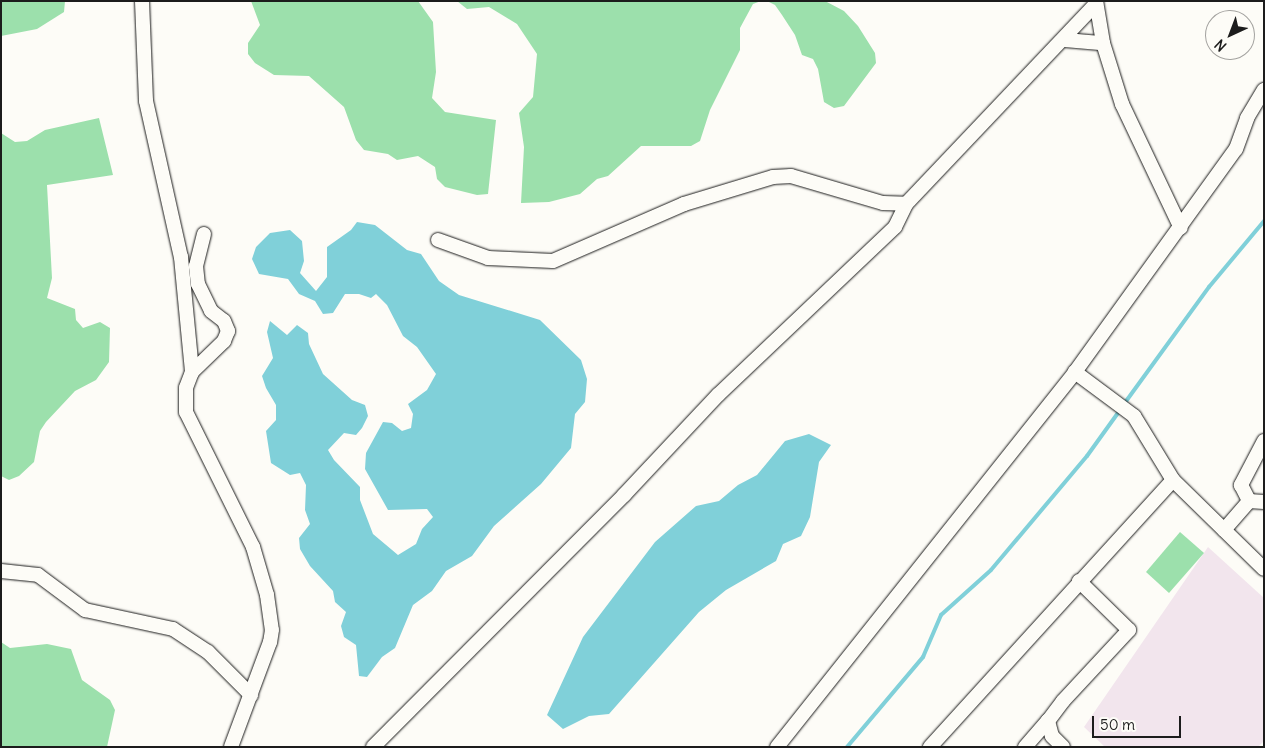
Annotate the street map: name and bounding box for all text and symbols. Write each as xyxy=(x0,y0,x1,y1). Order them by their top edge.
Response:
north arrow xyxy=(1205,10,1255,60)
text: N xyxy=(1211,35,1230,55)
scale bar xyxy=(1095,706,1184,738)
text: 50 m xyxy=(1100,715,1135,734)

